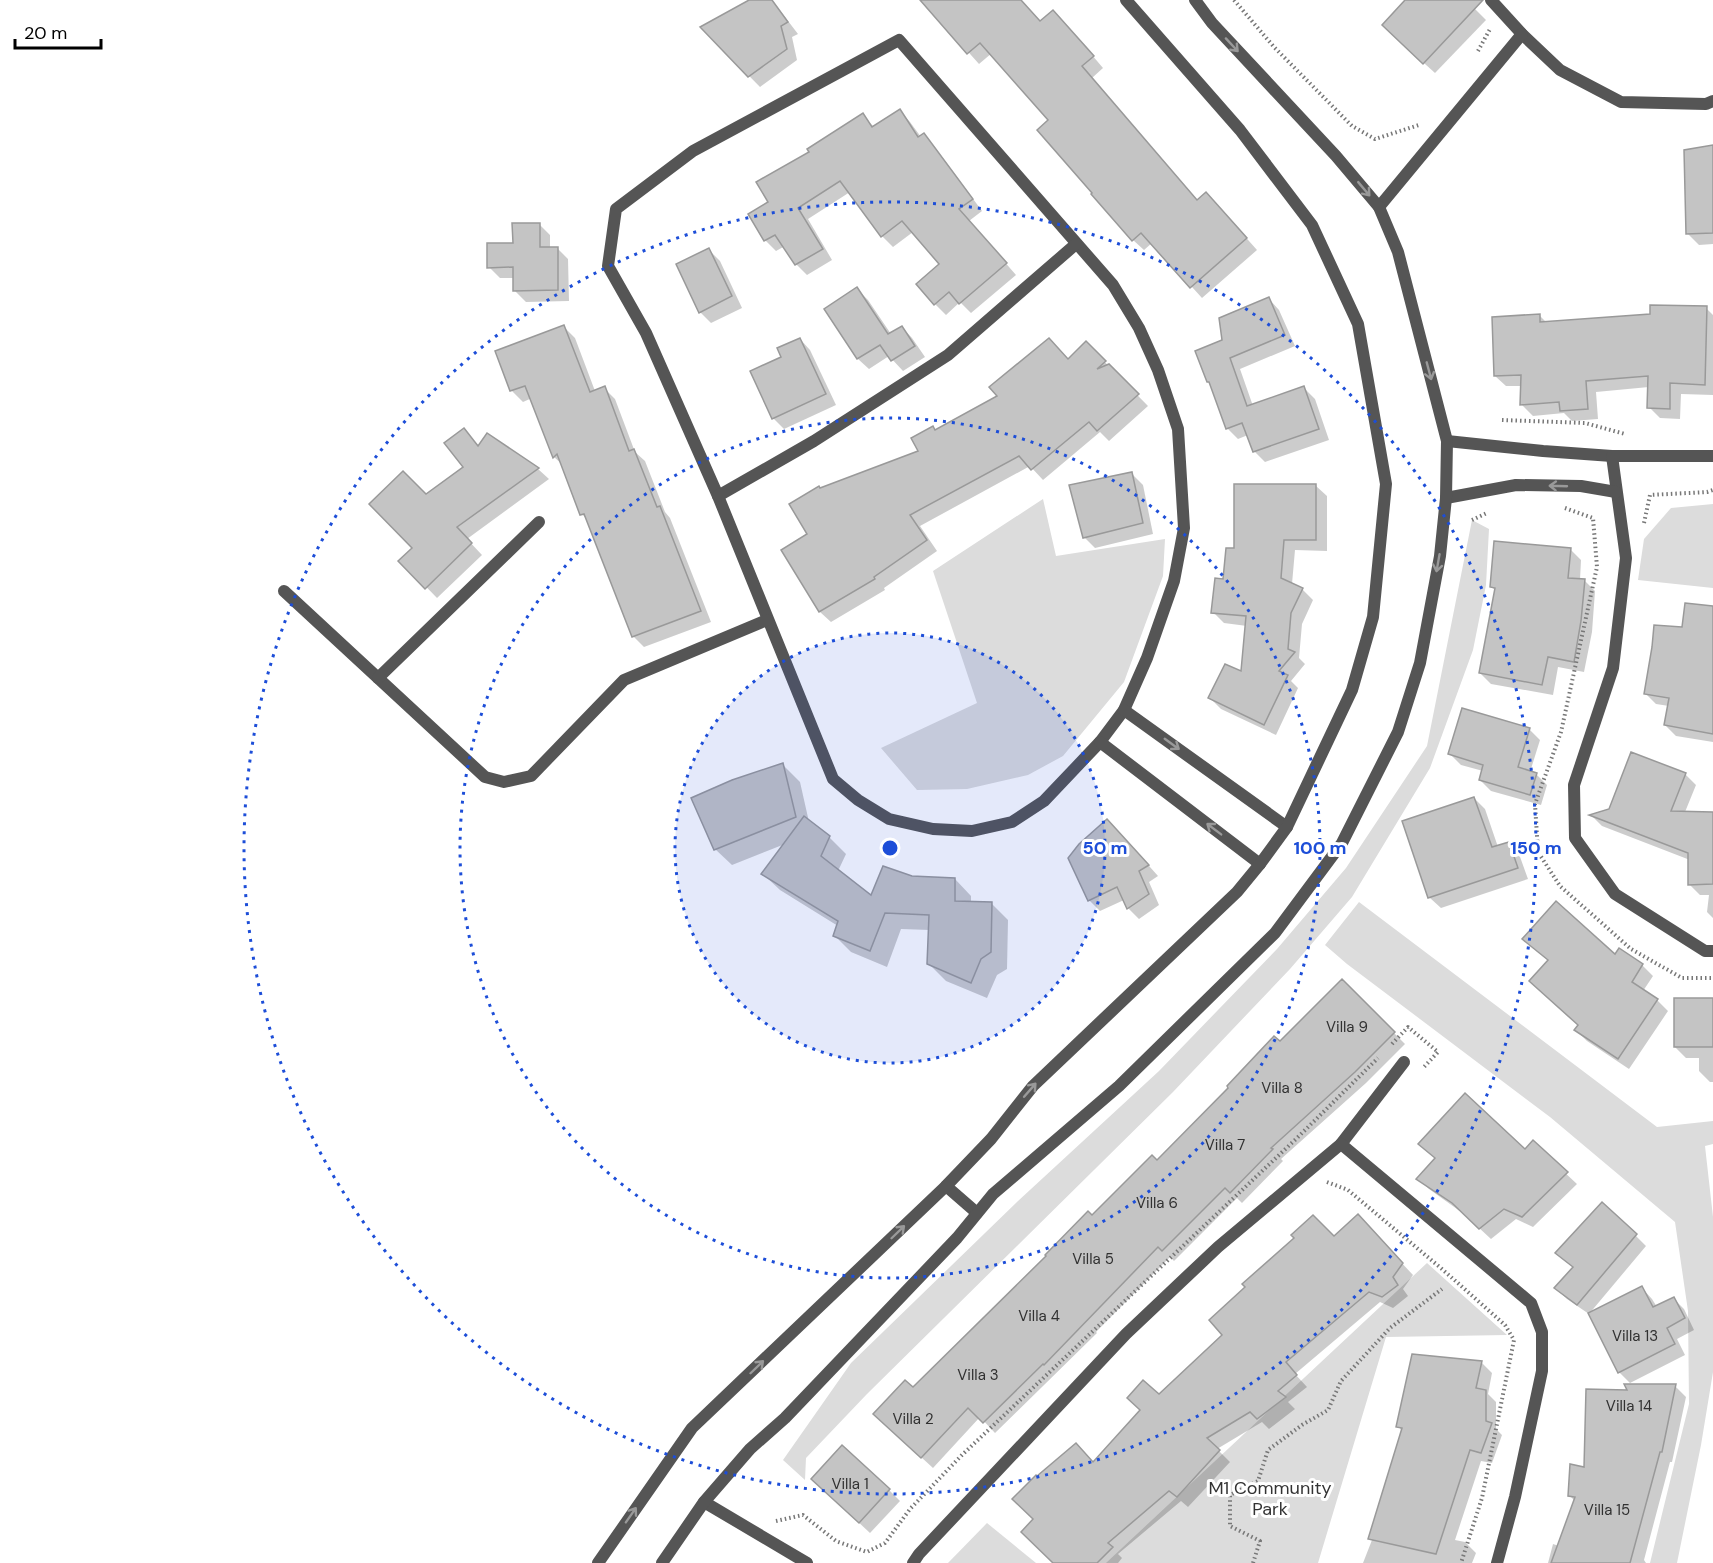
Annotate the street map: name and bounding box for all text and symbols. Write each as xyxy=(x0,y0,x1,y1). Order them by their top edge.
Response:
scale bar xyxy=(15,12,100,50)
text: 20 m xyxy=(24,21,67,45)
one-way arrow xyxy=(1225,37,1239,52)
one-way arrow xyxy=(1357,181,1371,196)
one-way arrow xyxy=(1424,361,1435,380)
one-way arrow xyxy=(1548,480,1568,491)
one-way arrow xyxy=(1432,552,1443,572)
one-way arrow xyxy=(1163,738,1179,750)
one-way arrow xyxy=(1206,822,1222,835)
text: 50 m xyxy=(1082,836,1128,860)
text: 100 m xyxy=(1293,836,1347,860)
text: 150 m xyxy=(1510,836,1562,860)
centre of rings xyxy=(880,838,900,858)
house number: Villa 9 xyxy=(1326,1017,1368,1037)
house number: Villa 8 xyxy=(1261,1078,1303,1098)
one-way arrow xyxy=(1024,1082,1037,1098)
house number: Villa 7 xyxy=(1205,1135,1245,1155)
house number: Villa 6 xyxy=(1136,1193,1178,1213)
one-way arrow xyxy=(890,1225,905,1240)
house number: Villa 5 xyxy=(1072,1249,1114,1269)
house number: Villa 4 xyxy=(1018,1306,1060,1326)
house number: Villa 13 xyxy=(1612,1326,1658,1346)
one-way arrow xyxy=(749,1360,764,1374)
house number: Villa 3 xyxy=(957,1365,999,1385)
house number: Villa 14 xyxy=(1606,1396,1652,1416)
house number: Villa 2 xyxy=(892,1409,934,1429)
house number: Villa 1 xyxy=(831,1474,869,1494)
park label: M1 Community Park xyxy=(1208,1476,1332,1521)
house number: Villa 15 xyxy=(1584,1500,1630,1520)
one-way arrow xyxy=(625,1507,637,1524)

